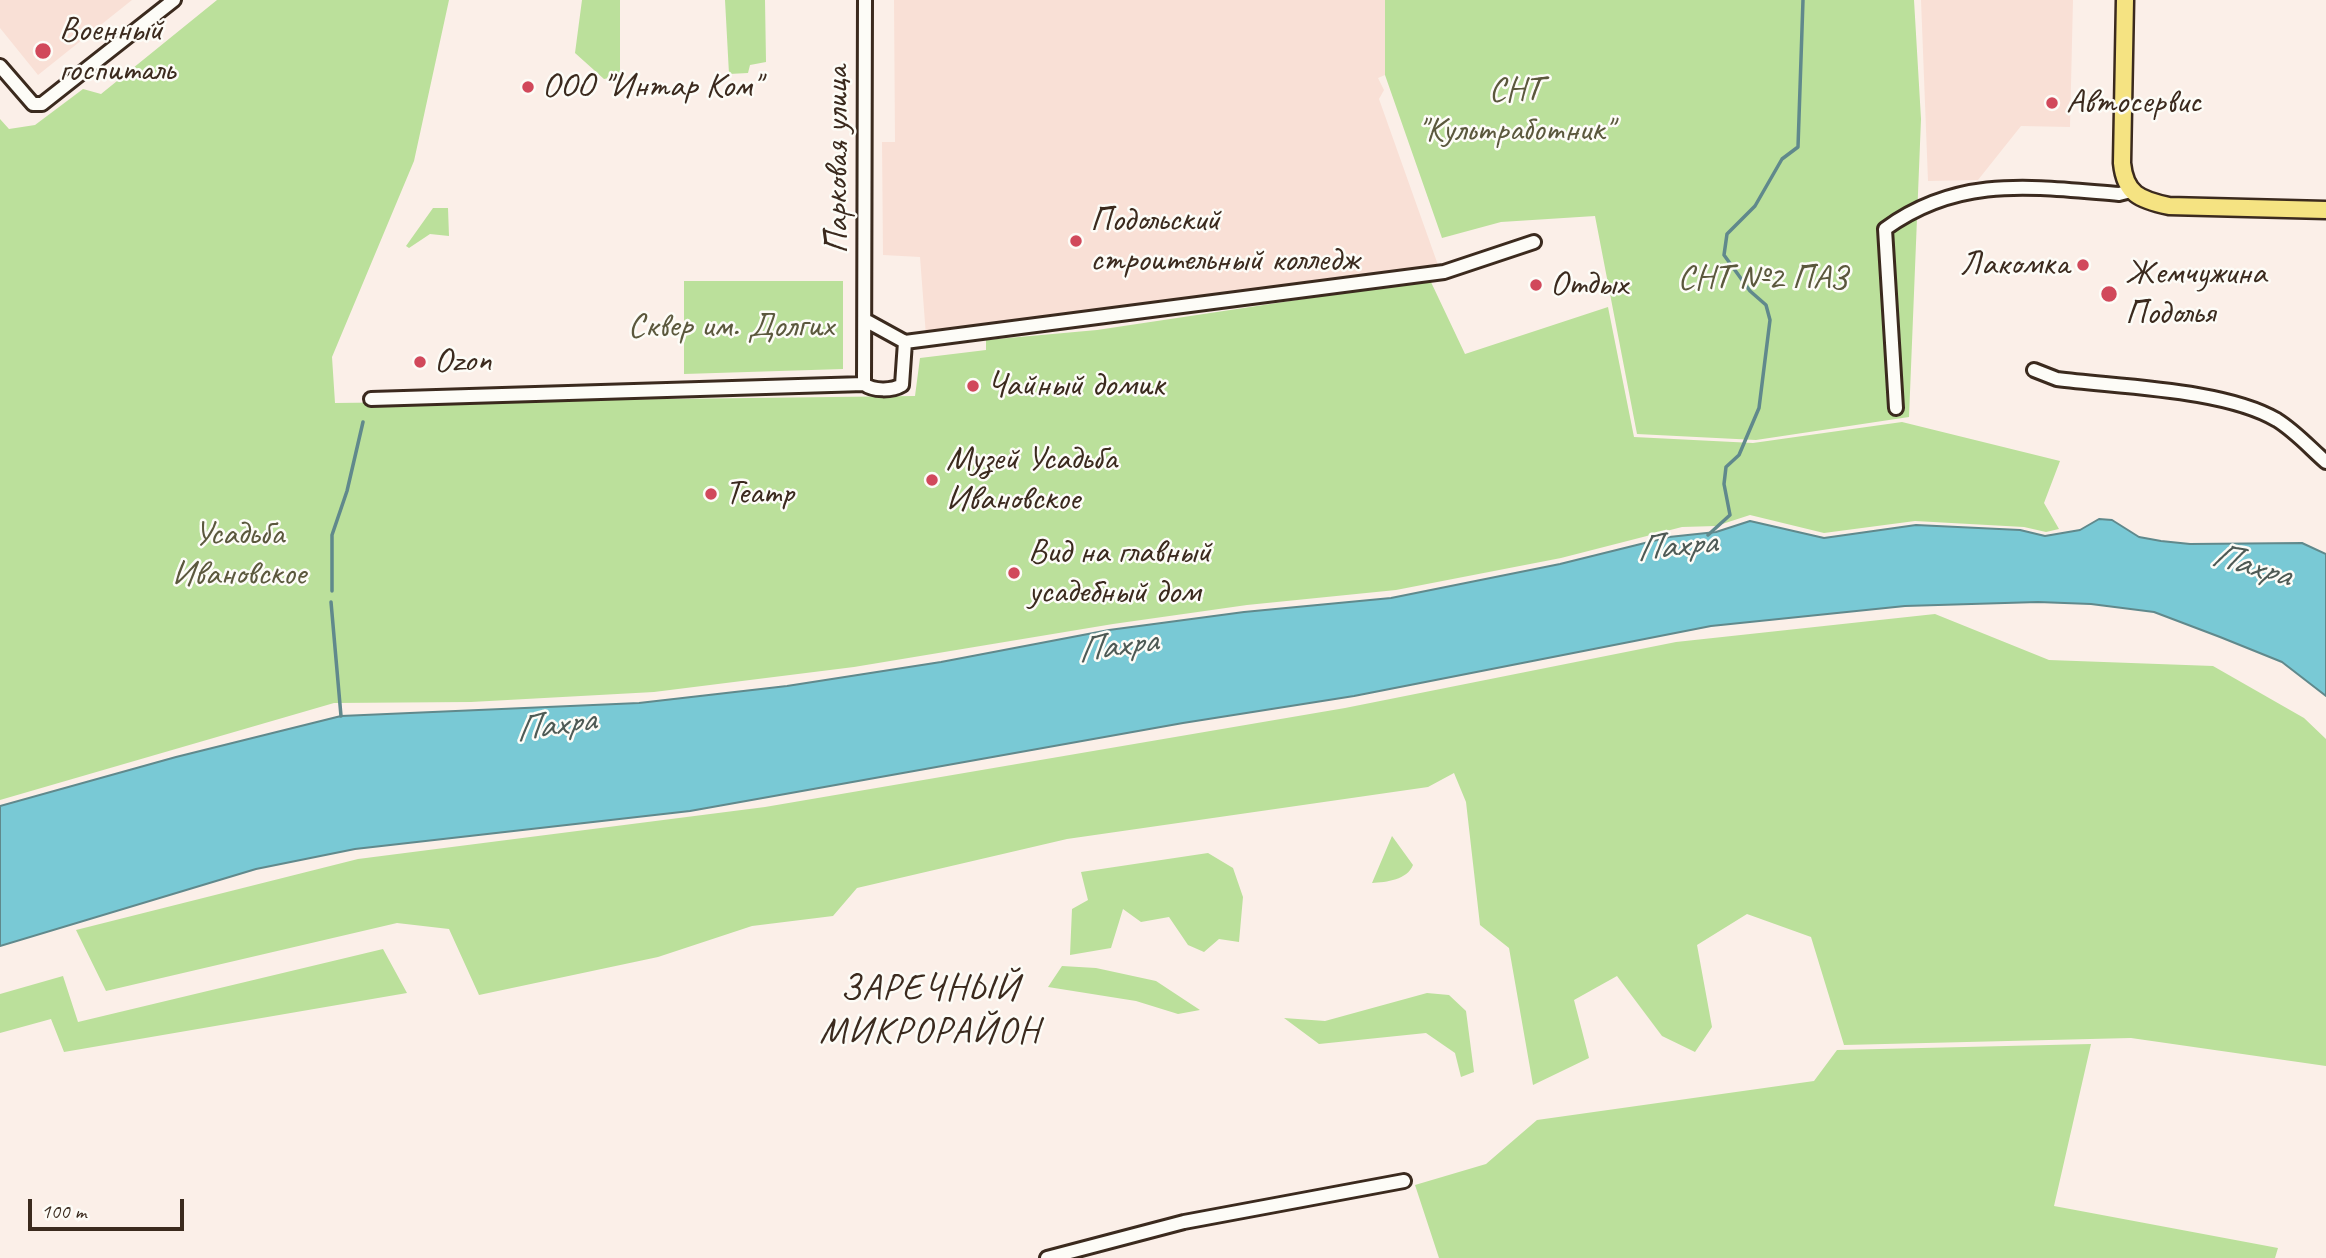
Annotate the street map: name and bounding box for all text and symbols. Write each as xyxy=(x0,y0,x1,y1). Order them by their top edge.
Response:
place label: Военный госпиталь xyxy=(59,10,175,92)
marker: Военный госпиталь xyxy=(33,41,53,61)
place label: ООО "Интар Ком" xyxy=(542,66,760,108)
street label: Парковая улица xyxy=(817,66,859,254)
park label: СНТ "Культработник" xyxy=(1418,70,1612,152)
marker: ООО "Интар Ком" xyxy=(520,79,536,95)
place label: Автосервис xyxy=(2066,82,2201,124)
marker: Автосервис xyxy=(2044,95,2060,111)
place label: Подольский строительный колледж xyxy=(1090,200,1359,282)
marker: Подольский строительный колледж xyxy=(1068,233,1084,249)
place label: Лакомка xyxy=(1960,244,2069,286)
place label: Жемчужина Подолья xyxy=(2125,253,2266,335)
marker: Лакомка xyxy=(2075,257,2091,273)
park label: СНТ №2 ПАЗ xyxy=(1678,258,1846,300)
place label: Отдых xyxy=(1550,264,1627,306)
marker: Отдых xyxy=(1528,277,1544,293)
marker: Жемчужина Подолья xyxy=(2099,284,2119,304)
park label: Сквер им. Долгих xyxy=(628,306,834,348)
place label: Ozon xyxy=(434,341,492,383)
marker: Ozon xyxy=(412,354,428,370)
place label: Чайный домик xyxy=(987,365,1165,407)
marker: Чайный домик xyxy=(965,378,981,394)
place label: Музей Усадьба Ивановское xyxy=(946,439,1117,521)
marker: Музей Усадьба Ивановское xyxy=(924,472,940,488)
place label: Театр xyxy=(725,473,794,515)
marker: Театр xyxy=(703,486,719,502)
park label: Усадьба Ивановское xyxy=(172,514,306,596)
water label: Пахра xyxy=(1634,521,1718,573)
place label: Вид на главный усадебный дом xyxy=(1028,532,1211,614)
water label: Пахра xyxy=(2206,534,2296,598)
marker: Вид на главный усадебный дом xyxy=(1006,565,1022,581)
water label: Пахра xyxy=(1074,619,1160,675)
water label: Пахра xyxy=(512,698,598,754)
district label: ЗАРЕЧНЫЙ МИКРОРАЙОН xyxy=(820,967,1040,1054)
scale bar xyxy=(32,1184,187,1228)
text: 100 m xyxy=(41,1198,86,1224)

